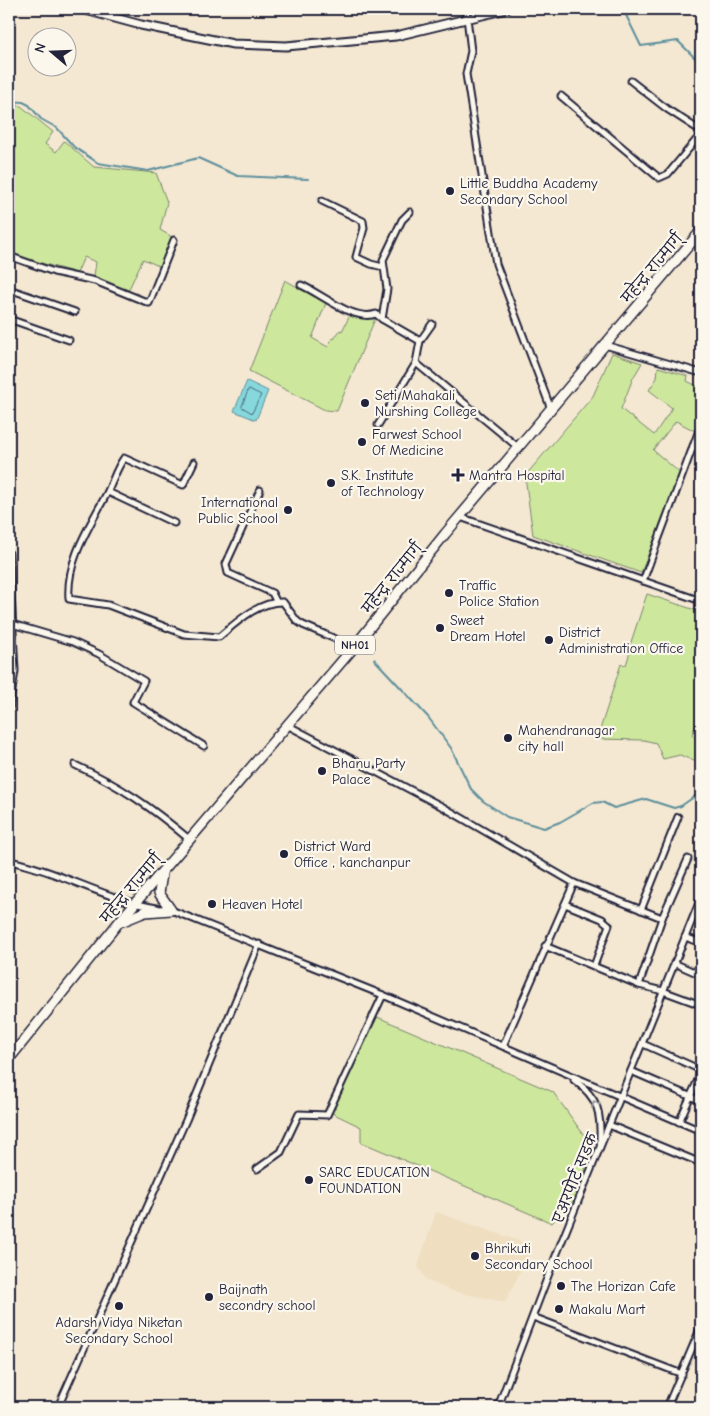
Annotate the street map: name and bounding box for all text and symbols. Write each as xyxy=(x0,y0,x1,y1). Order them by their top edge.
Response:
north arrow xyxy=(28,28,78,78)
text: N xyxy=(31,41,50,55)
place label: Little Buddha Academy Secondary School xyxy=(460,175,598,208)
marker: Little Buddha Academy Secondary School xyxy=(444,185,456,197)
street label: महेन्द्र राज्मार्ग् xyxy=(614,226,689,309)
place label: Seti Mahakali Nurshing College xyxy=(375,387,477,420)
marker: Seti Mahakali Nurshing College xyxy=(359,397,371,409)
place label: Farwest School Of Medicine xyxy=(372,426,462,459)
marker: Farwest School Of Medicine xyxy=(356,436,368,448)
place label: S.K. Institute of Technology xyxy=(341,467,424,500)
place label: Mantra Hospital xyxy=(469,467,565,484)
marker: Mantra Hospital xyxy=(451,468,465,482)
marker: S.K. Institute of Technology xyxy=(325,477,337,489)
place label: International Public School xyxy=(198,494,278,527)
marker: International Public School xyxy=(282,504,294,516)
street label: महेन्द्र राज्मार्ग् xyxy=(354,535,428,619)
place label: Traffic Police Station xyxy=(459,577,539,610)
marker: Traffic Police Station xyxy=(443,587,455,599)
place label: Sweet Dream Hotel xyxy=(450,612,526,645)
marker: Sweet Dream Hotel xyxy=(434,622,446,634)
place label: District Administration Office xyxy=(559,624,683,657)
marker: District Administration Office xyxy=(543,634,555,646)
road number: NH01 xyxy=(335,636,375,654)
place label: Mahendranagar city hall xyxy=(518,722,615,755)
marker: Mahendranagar city hall xyxy=(502,732,514,744)
place label: Bhanu Party Palace xyxy=(332,755,406,788)
marker: Bhanu Party Palace xyxy=(316,765,328,777)
place label: District Ward Office , kanchanpur xyxy=(294,838,411,871)
street label: महेन्द्र राज्मार्ग् xyxy=(93,846,168,929)
marker: District Ward Office , kanchanpur xyxy=(278,848,290,860)
place label: Heaven Hotel xyxy=(222,896,302,913)
marker: Heaven Hotel xyxy=(206,898,218,910)
one-way arrow xyxy=(592,1101,602,1110)
street label: एअरपोर्ट सडक xyxy=(546,1128,602,1227)
place label: SARC EDUCATION FOUNDATION xyxy=(319,1164,430,1197)
marker: SARC EDUCATION FOUNDATION xyxy=(303,1174,315,1186)
place label: Bhrikuti Secondary School xyxy=(485,1240,593,1273)
marker: Bhrikuti Secondary School xyxy=(469,1250,481,1262)
place label: The Horizan Cafe xyxy=(571,1278,676,1295)
marker: The Horizan Cafe xyxy=(555,1280,567,1292)
place label: Baijnath secondry school xyxy=(219,1281,316,1314)
marker: Baijnath secondry school xyxy=(203,1291,215,1303)
marker: Adarsh Vidya Niketan Secondary School xyxy=(113,1300,125,1312)
place label: Makalu Mart xyxy=(569,1301,646,1318)
marker: Makalu Mart xyxy=(553,1303,565,1315)
place label: Adarsh Vidya Niketan Secondary School xyxy=(56,1314,182,1347)

